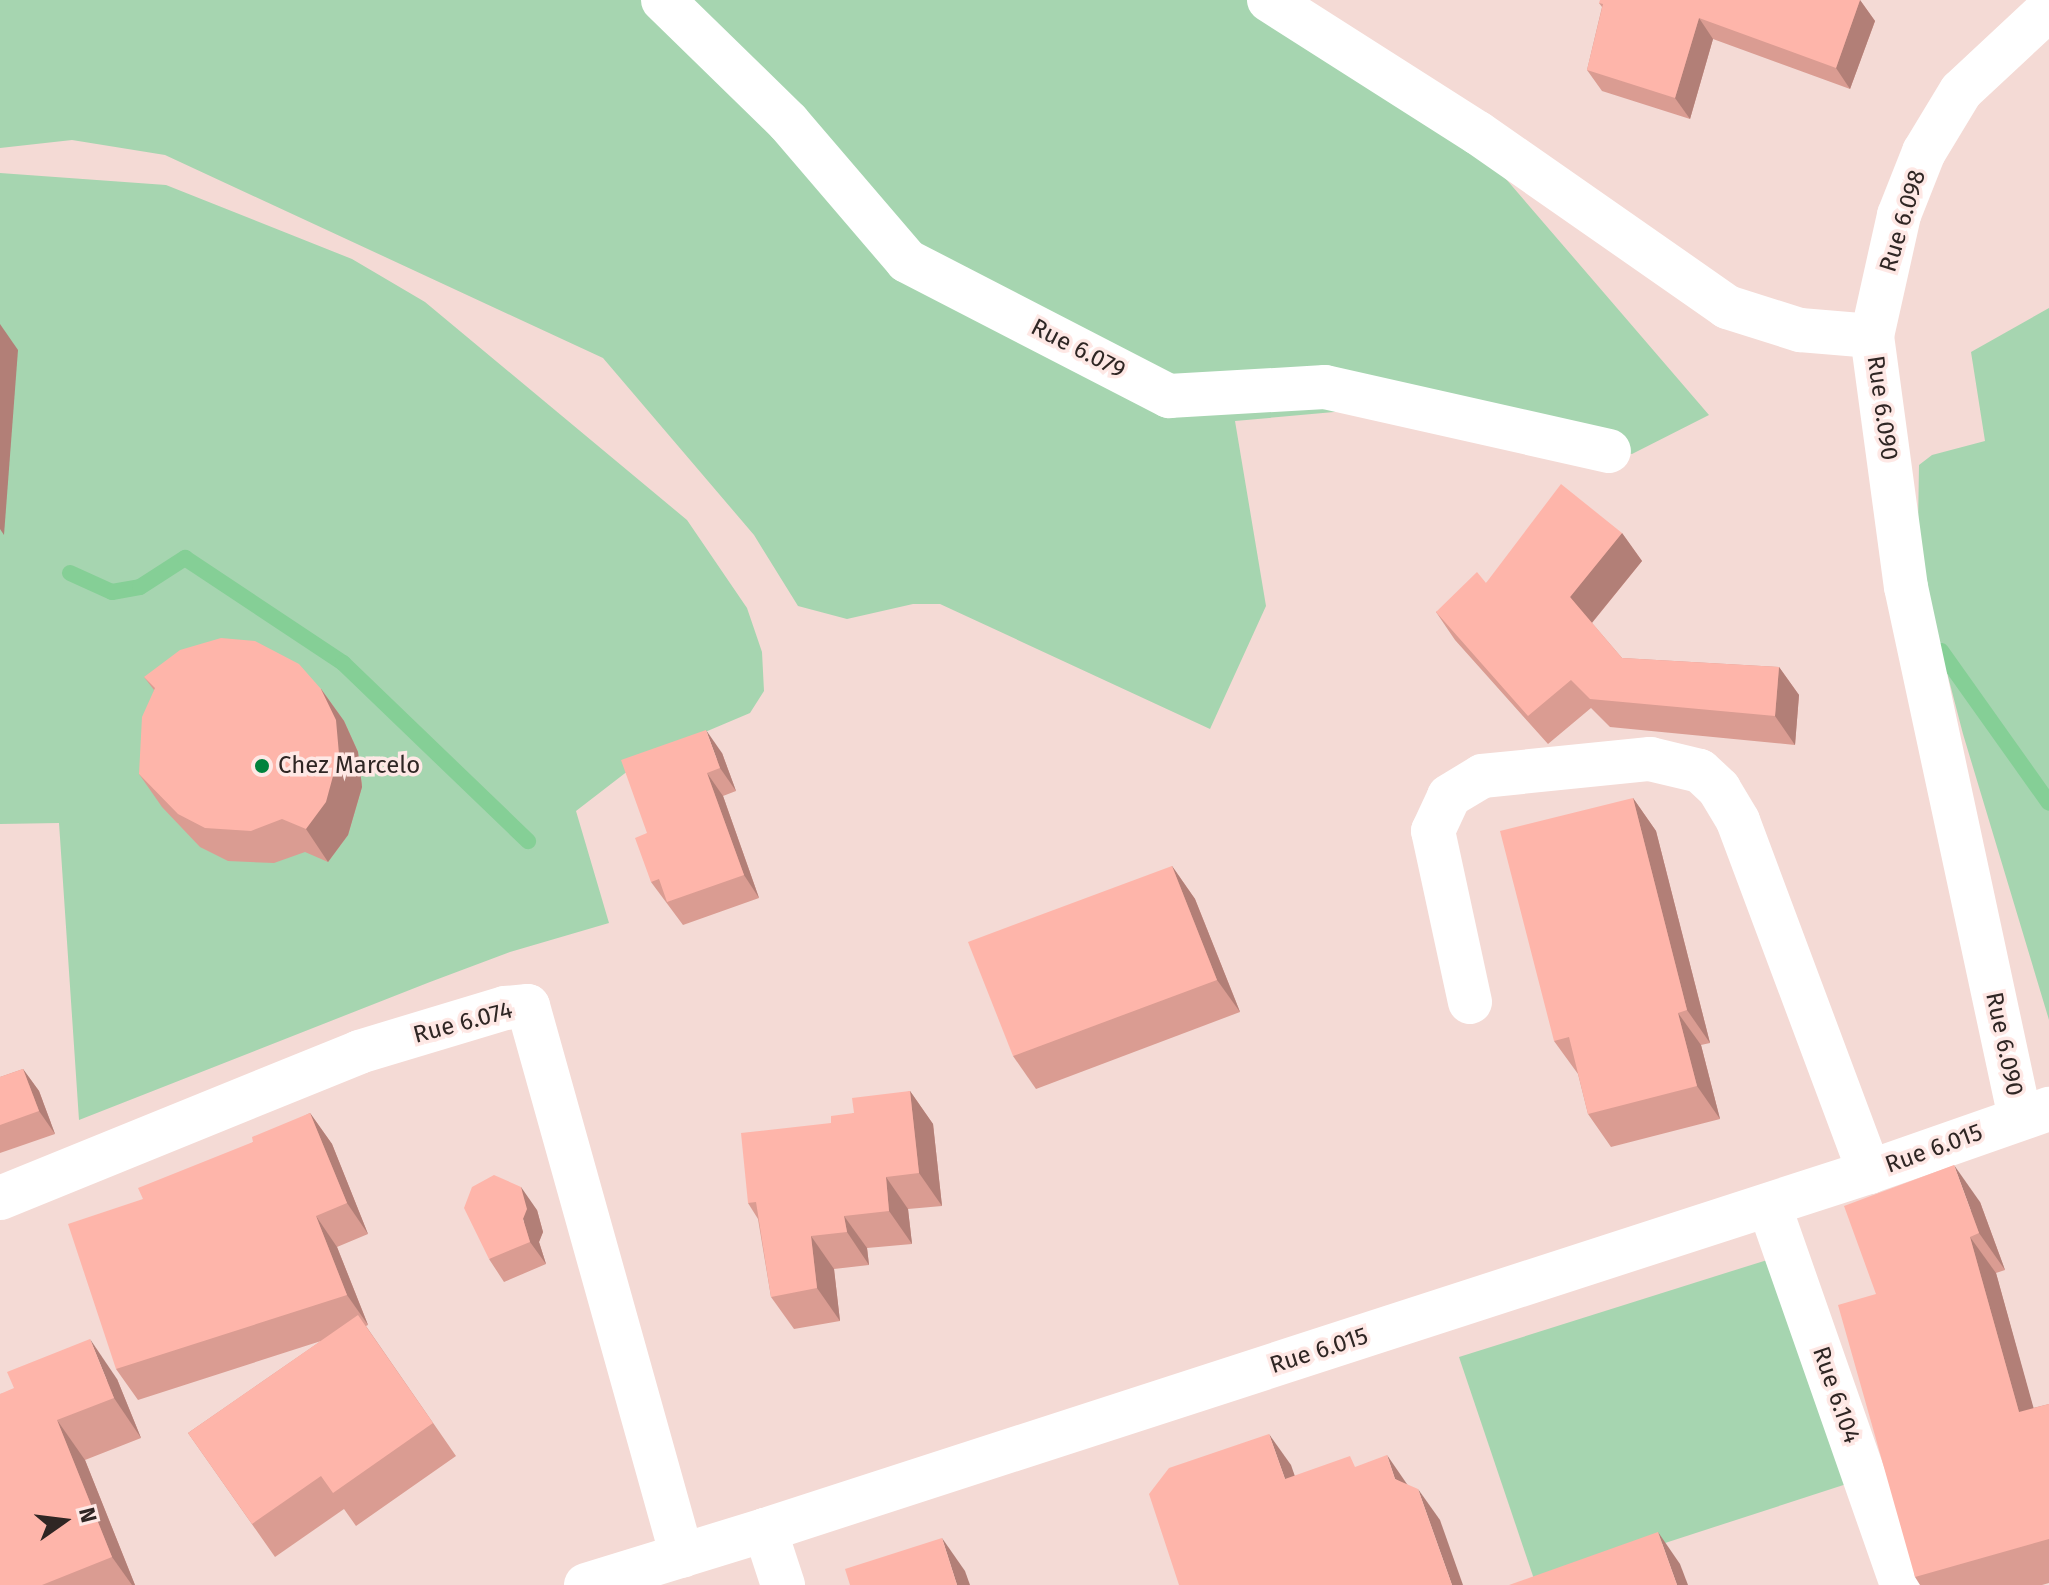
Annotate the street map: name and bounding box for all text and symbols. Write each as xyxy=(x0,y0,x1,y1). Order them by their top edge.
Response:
street label: Rue 6.098 xyxy=(1874,167,1932,275)
street label: Rue 6.079 xyxy=(1026,313,1130,385)
street label: Rue 6.090 xyxy=(1860,354,1904,462)
place label: Chez Marcelo xyxy=(278,752,420,780)
marker: Chez Marcelo xyxy=(253,757,271,775)
street label: Rue 6.090 xyxy=(1979,989,2029,1099)
street label: Rue 6.074 xyxy=(410,996,516,1050)
street label: Rue 6.015 xyxy=(1881,1118,1987,1180)
street label: Rue 6.015 xyxy=(1266,1322,1372,1380)
street label: Rue 6.104 xyxy=(1806,1343,1866,1447)
north arrow xyxy=(24,1481,104,1561)
text: N xyxy=(73,1505,103,1525)

